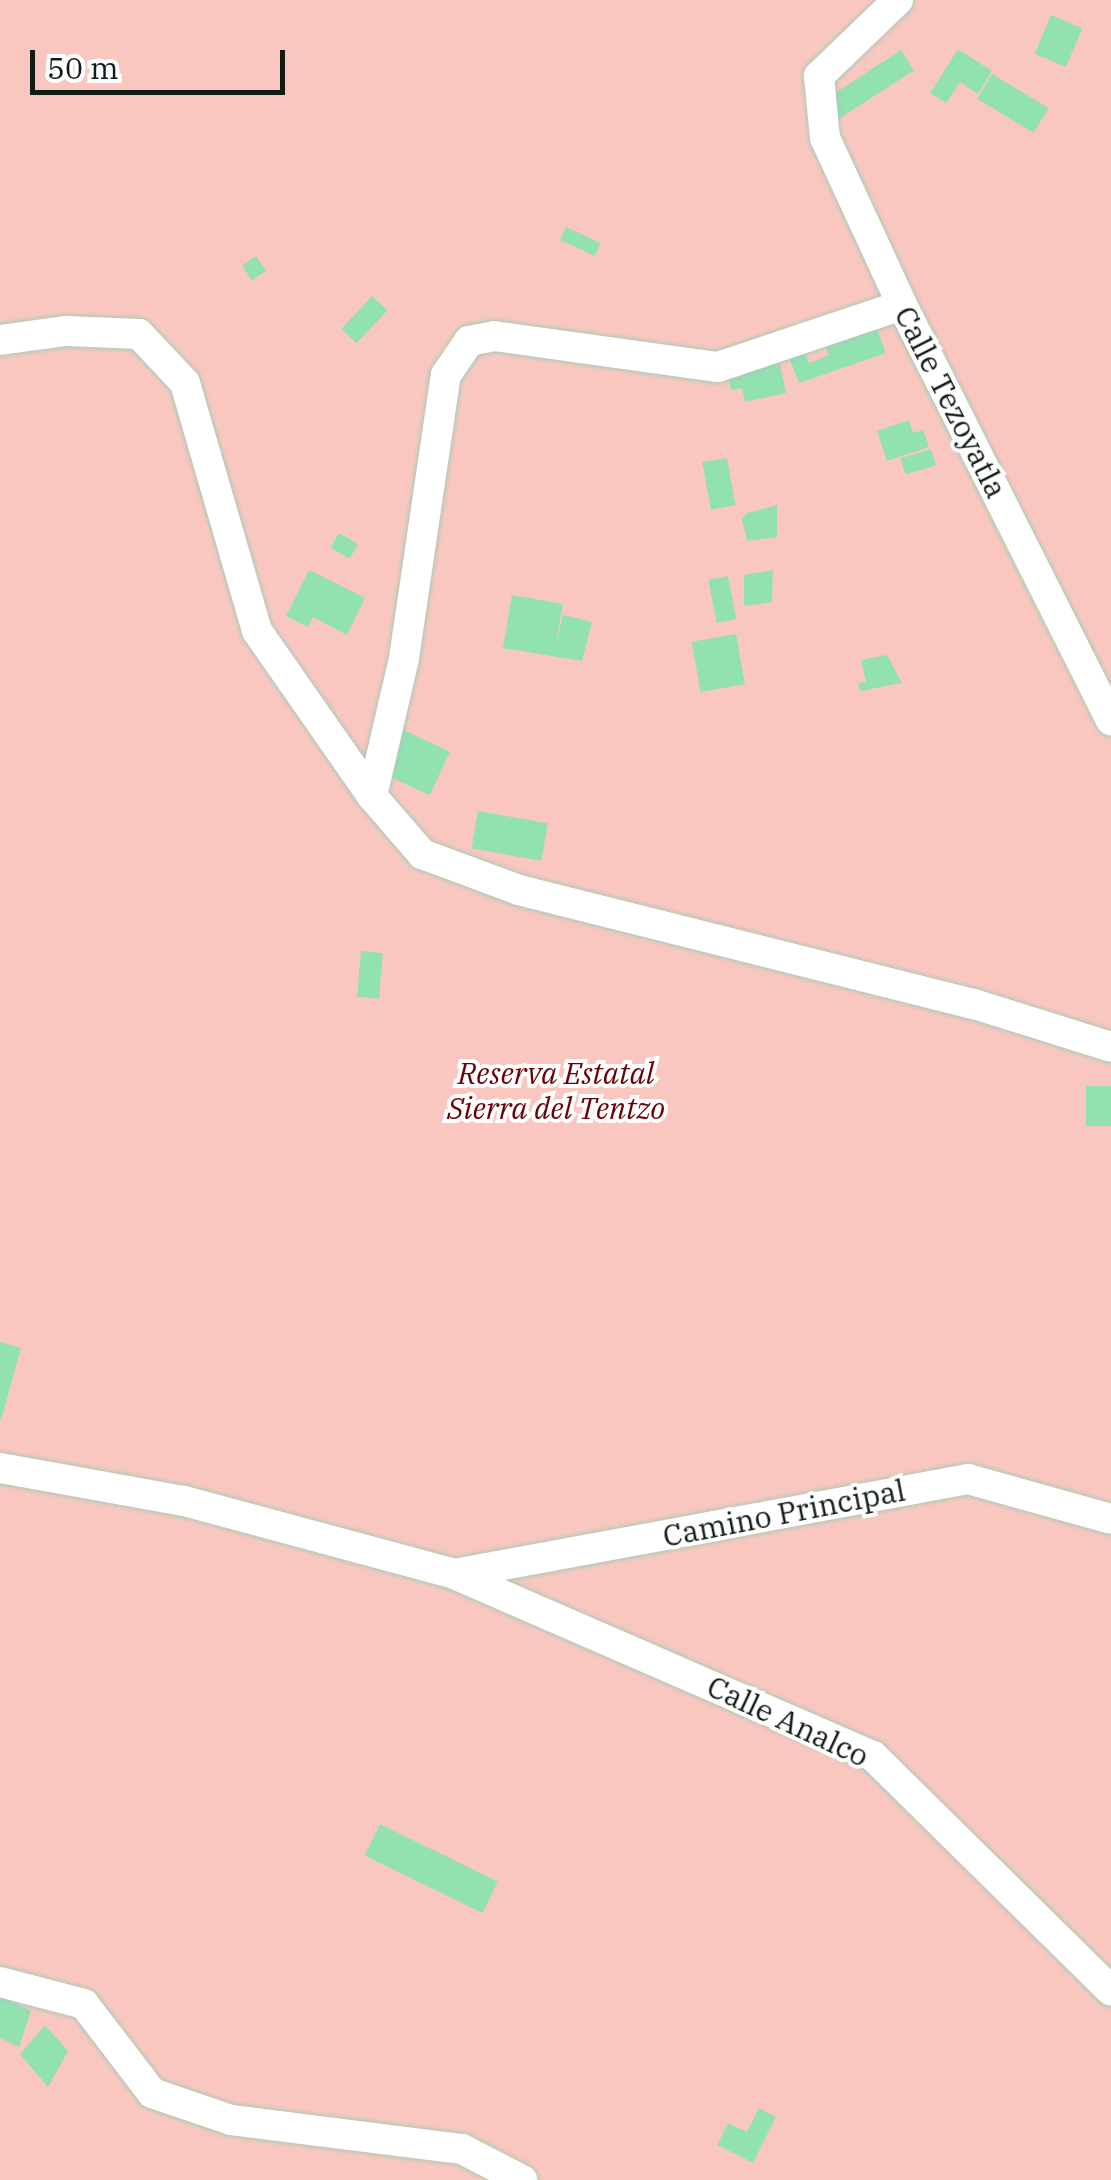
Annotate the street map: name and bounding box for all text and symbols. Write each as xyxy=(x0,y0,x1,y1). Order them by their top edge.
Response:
scale bar xyxy=(35,30,290,92)
text: 50 m xyxy=(47,48,119,87)
street label: Calle Tezoyatla xyxy=(887,300,1015,504)
park label: Reserva Estatal Sierra del Tentzo xyxy=(447,1055,665,1126)
street label: Camino Principal xyxy=(660,1472,908,1554)
street label: Calle Analco xyxy=(702,1668,874,1774)

